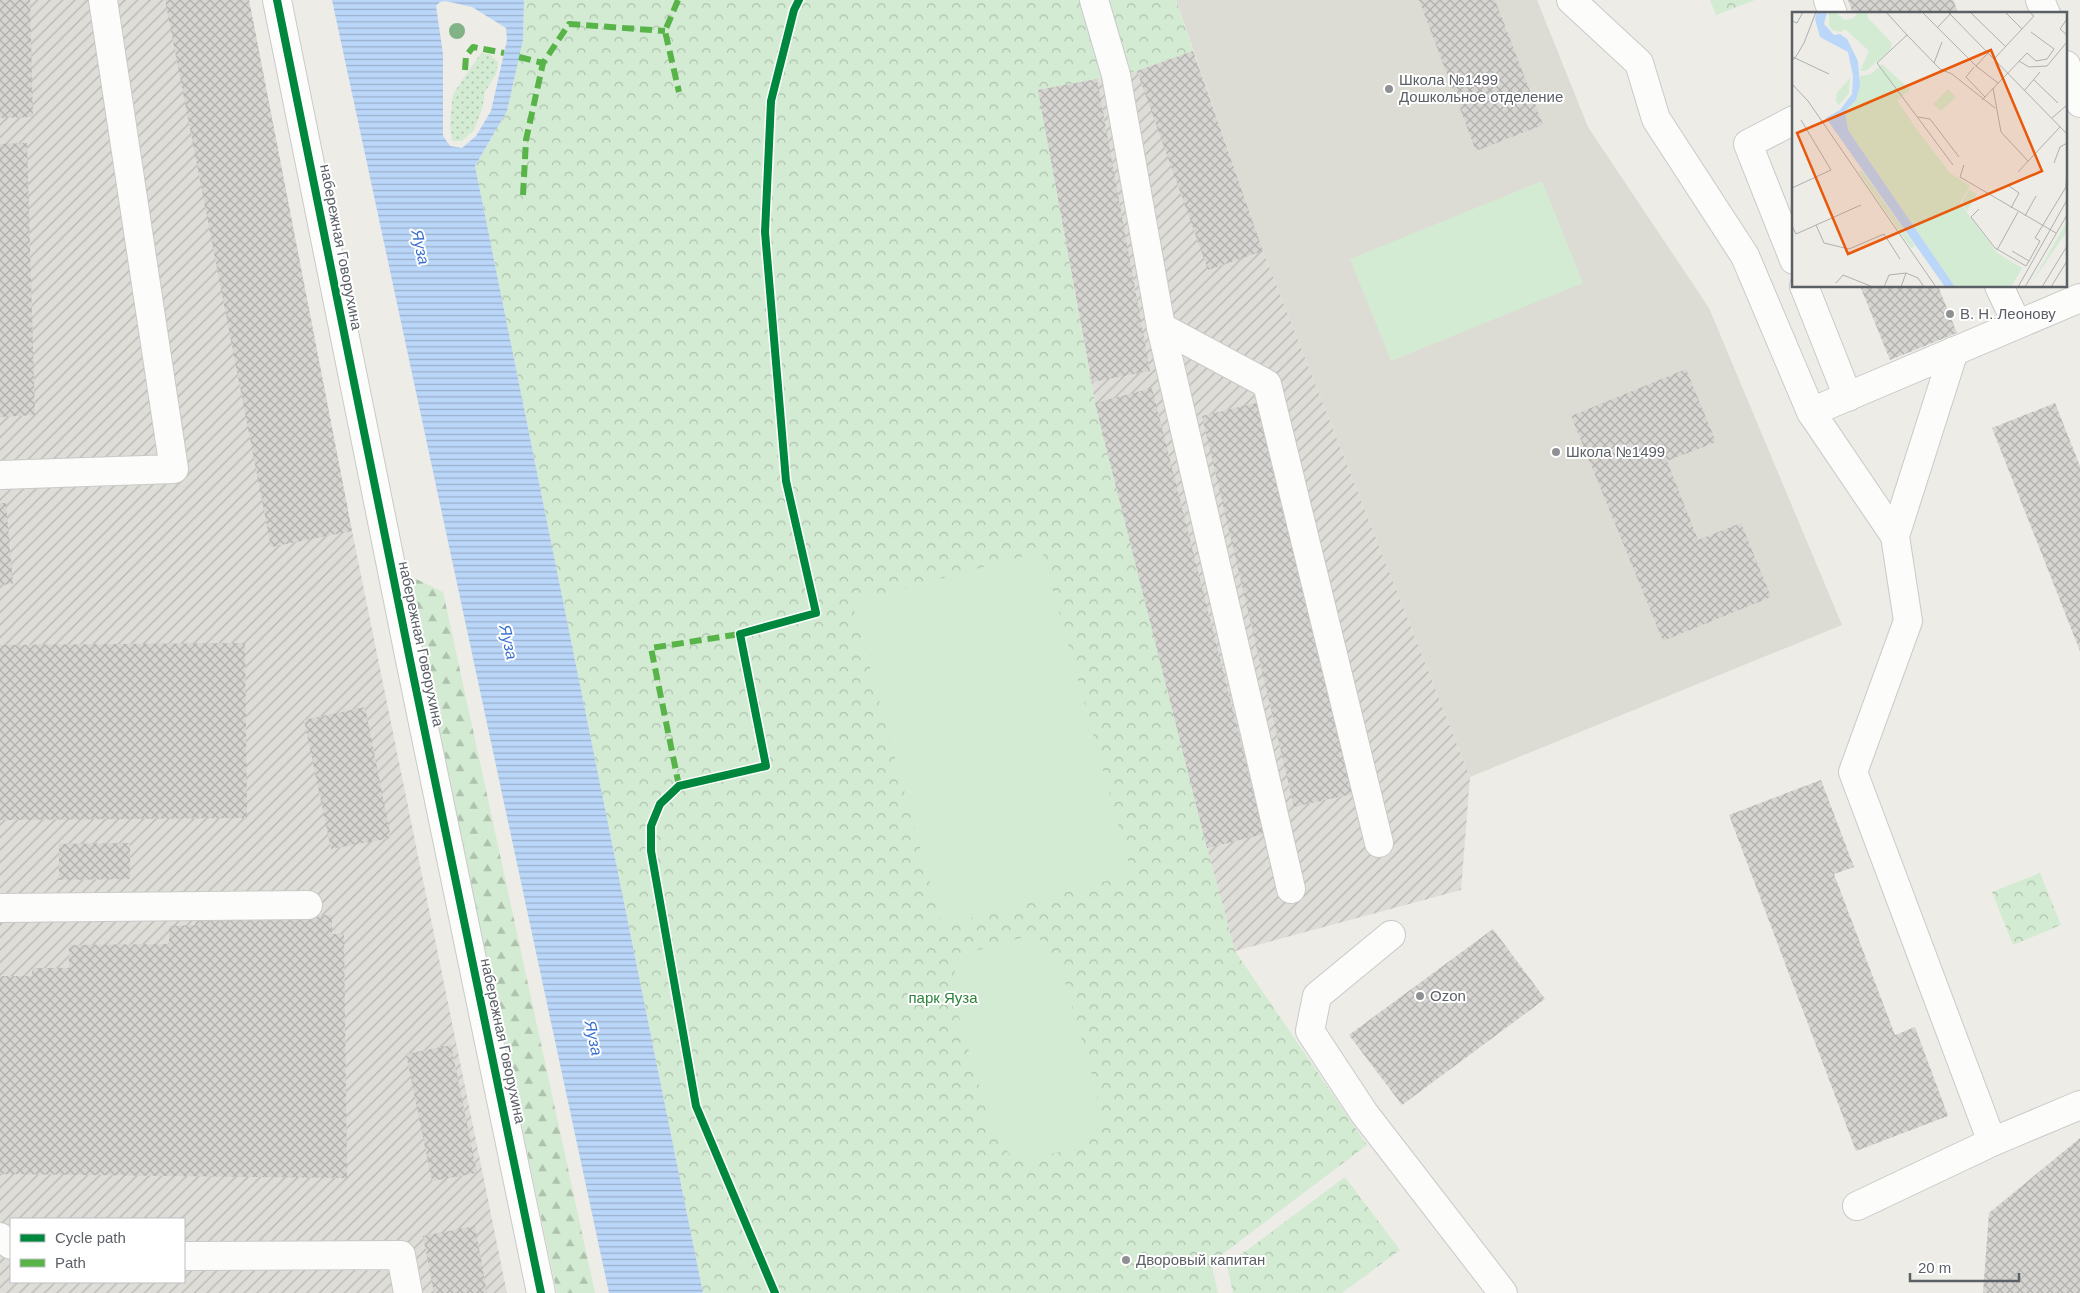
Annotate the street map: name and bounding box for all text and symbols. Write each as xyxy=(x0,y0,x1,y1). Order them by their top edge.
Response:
inset map xyxy=(1792,12,2068,288)
place label: Школа №1499 Дошкольное отделение xyxy=(1399,71,1563,105)
marker: Школа №1499 Дошкольное отделение xyxy=(1383,83,1395,95)
street label: набережная Говорухина xyxy=(317,163,366,332)
water label: Яуза xyxy=(408,227,433,266)
place label: В. Н. Леонову xyxy=(1960,305,2056,322)
marker: В. Н. Леонову xyxy=(1944,308,1956,320)
place label: Школа №1499 xyxy=(1566,443,1665,460)
marker: Школа №1499 xyxy=(1550,446,1562,458)
street label: набережная Говорухина xyxy=(396,560,447,729)
water label: Яуза xyxy=(496,622,521,661)
street label: набережная Говорухина xyxy=(478,957,529,1126)
place label: Ozon xyxy=(1430,987,1466,1004)
park label: парк Яуза xyxy=(908,989,978,1006)
marker: Ozon xyxy=(1414,990,1426,1002)
water label: Яуза xyxy=(581,1018,605,1057)
legend xyxy=(10,1218,185,1283)
text: Cycle path xyxy=(55,1229,126,1246)
scale bar xyxy=(1910,1250,2019,1282)
place label: Дворовый капитан xyxy=(1136,1251,1265,1268)
text: Path xyxy=(55,1254,86,1271)
marker: Дворовый капитан xyxy=(1120,1254,1132,1266)
text: 20 m xyxy=(1918,1259,1951,1276)

